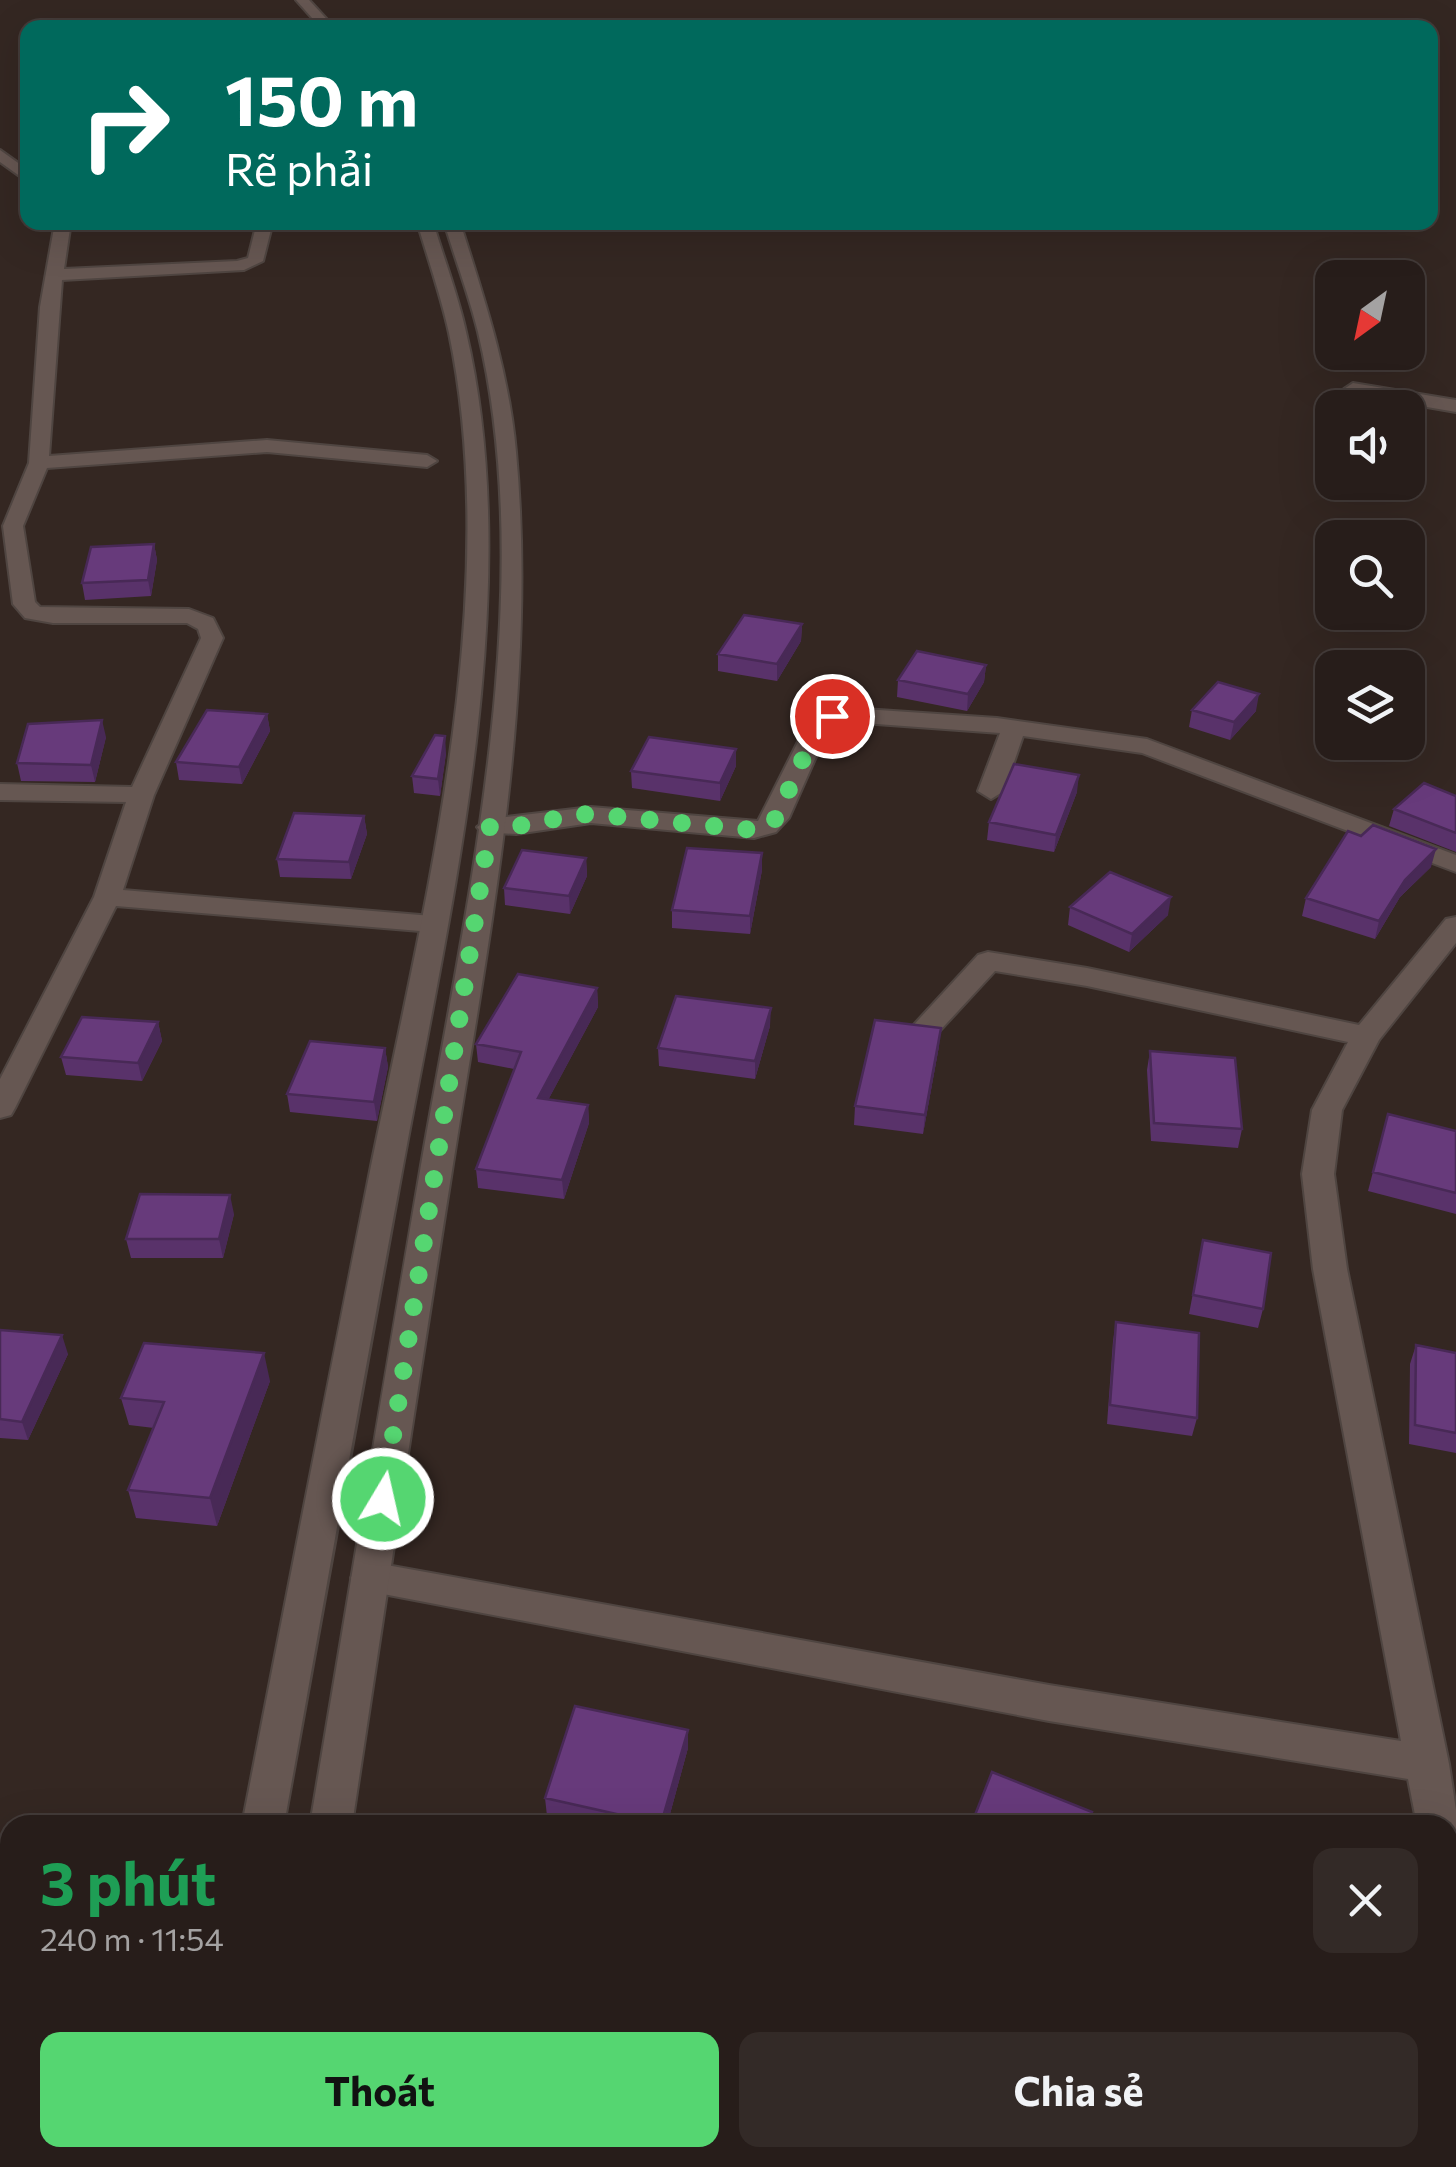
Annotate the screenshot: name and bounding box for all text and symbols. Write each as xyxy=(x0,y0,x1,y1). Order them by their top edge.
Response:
text: 150 m xyxy=(225,55,418,140)
icon: right xyxy=(60,60,190,190)
text: Rẽ phải xyxy=(225,140,373,195)
north arrow xyxy=(1315,260,1425,370)
map controls xyxy=(1315,260,1425,760)
button: sound xyxy=(1315,390,1425,500)
button: search xyxy=(1315,520,1425,630)
button: layers xyxy=(1315,650,1425,760)
pin xyxy=(790,674,875,759)
icon: arrive xyxy=(805,689,860,744)
position arrow xyxy=(331,1447,435,1551)
text: 3 phút xyxy=(40,1844,216,1917)
button: close xyxy=(1313,1848,1418,1953)
text: 240 m · 11:54 xyxy=(40,1918,224,1958)
button: Thoát xyxy=(40,2032,719,2147)
button: Chia sẻ xyxy=(739,2032,1418,2147)

